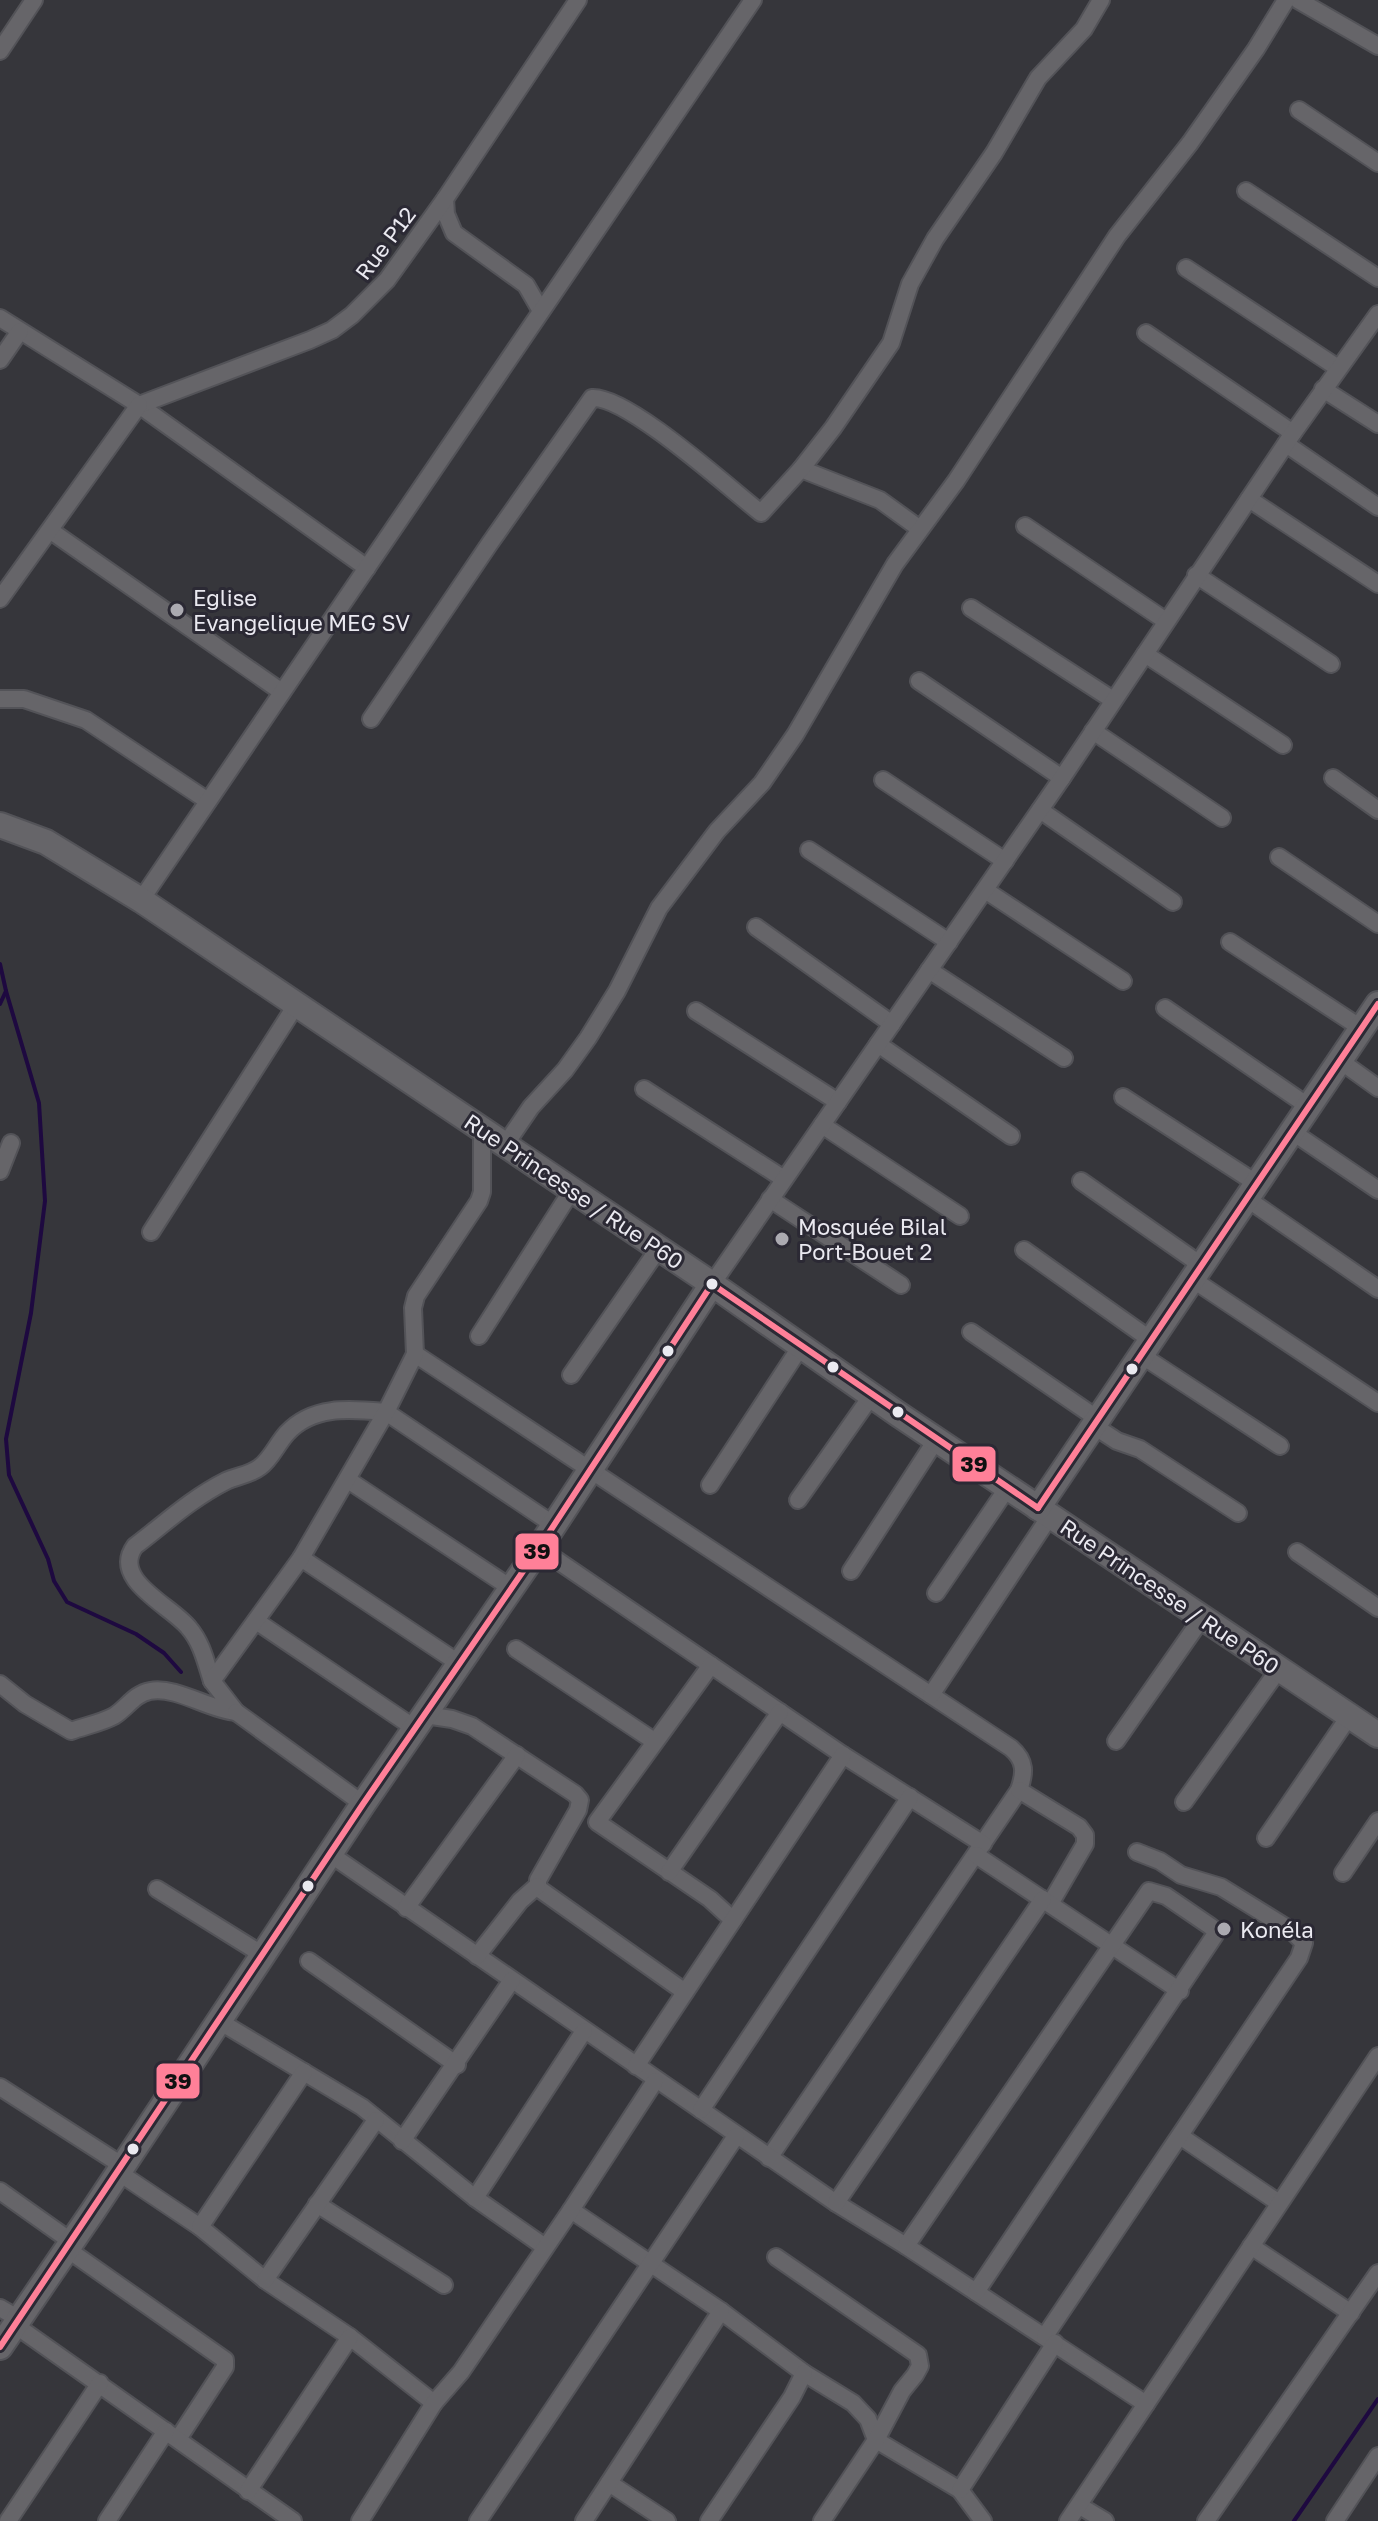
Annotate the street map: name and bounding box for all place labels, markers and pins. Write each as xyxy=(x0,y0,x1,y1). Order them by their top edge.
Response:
place label: Eglise Evangelique MEG SV xyxy=(193,584,410,636)
marker: Eglise Evangelique MEG SV xyxy=(168,601,186,619)
place label: Mosquée Bilal Port-Bouet 2 xyxy=(798,1213,947,1265)
marker: Mosquée Bilal Port-Bouet 2 xyxy=(773,1230,791,1248)
unlabelled marker xyxy=(704,1276,720,1292)
unlabelled marker xyxy=(660,1343,676,1359)
unlabelled marker xyxy=(825,1359,841,1375)
unlabelled marker xyxy=(1124,1361,1140,1377)
unlabelled marker xyxy=(890,1404,906,1420)
unlabelled marker xyxy=(300,1878,316,1894)
place label: Konéla xyxy=(1240,1916,1314,1943)
marker: Konéla xyxy=(1215,1920,1233,1938)
unlabelled marker xyxy=(125,2141,141,2157)

